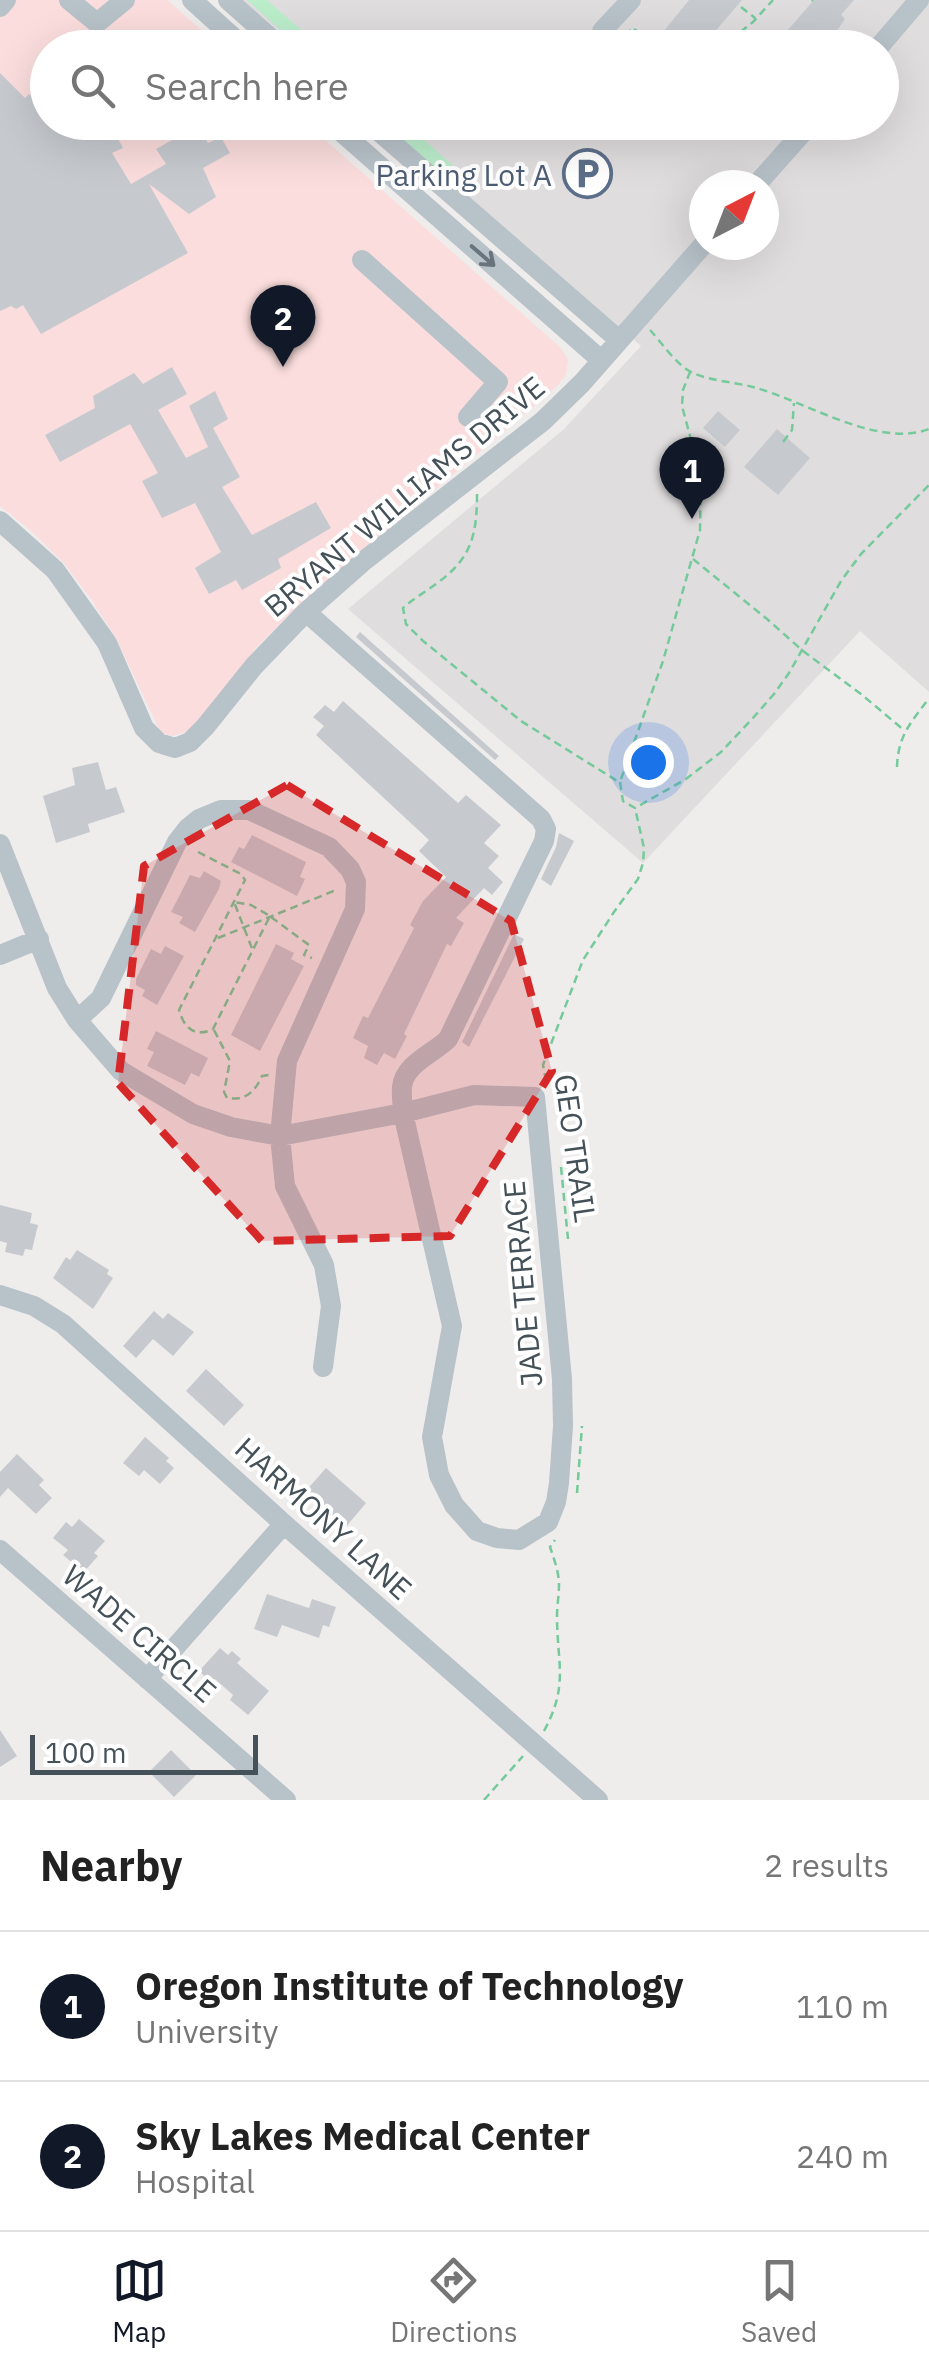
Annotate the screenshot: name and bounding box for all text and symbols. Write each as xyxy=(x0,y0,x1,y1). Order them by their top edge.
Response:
search box xyxy=(30,30,899,140)
icon: search xyxy=(65,58,120,113)
text: Search here xyxy=(145,61,349,110)
parking icon: Parking Lot A xyxy=(561,148,613,200)
place label: Parking Lot A xyxy=(375,155,552,194)
north arrow xyxy=(689,170,779,260)
one-way arrow xyxy=(469,244,495,266)
pin: 2 xyxy=(250,284,316,367)
street label: BRYANT WILLIAMS DRIVE xyxy=(256,367,552,625)
pin: 1 xyxy=(660,436,724,519)
your location xyxy=(623,737,674,788)
street label: GEO TRAIL xyxy=(546,1071,606,1225)
street label: JADE TERRACE xyxy=(494,1179,550,1389)
street label: HARMONY LANE xyxy=(227,1428,421,1608)
street label: WADE CIRCLE xyxy=(55,1556,225,1710)
scale bar xyxy=(30,1730,258,1774)
text: 100 m xyxy=(45,1734,126,1771)
text: Nearby xyxy=(40,1838,182,1893)
text: 2 results xyxy=(764,1844,889,1886)
text: Oregon Institute of Technology xyxy=(135,1961,683,2010)
text: 1 xyxy=(63,1985,82,2027)
text: 110 m xyxy=(796,1985,889,2027)
text: University xyxy=(135,2010,278,2052)
text: Sky Lakes Medical Center xyxy=(135,2111,590,2160)
text: 2 xyxy=(63,2135,82,2177)
text: 240 m xyxy=(796,2135,889,2177)
text: Hospital xyxy=(135,2160,255,2202)
tab: Map xyxy=(112,2253,167,2350)
tab: Directions xyxy=(390,2253,518,2350)
tab: Saved xyxy=(741,2253,817,2350)

